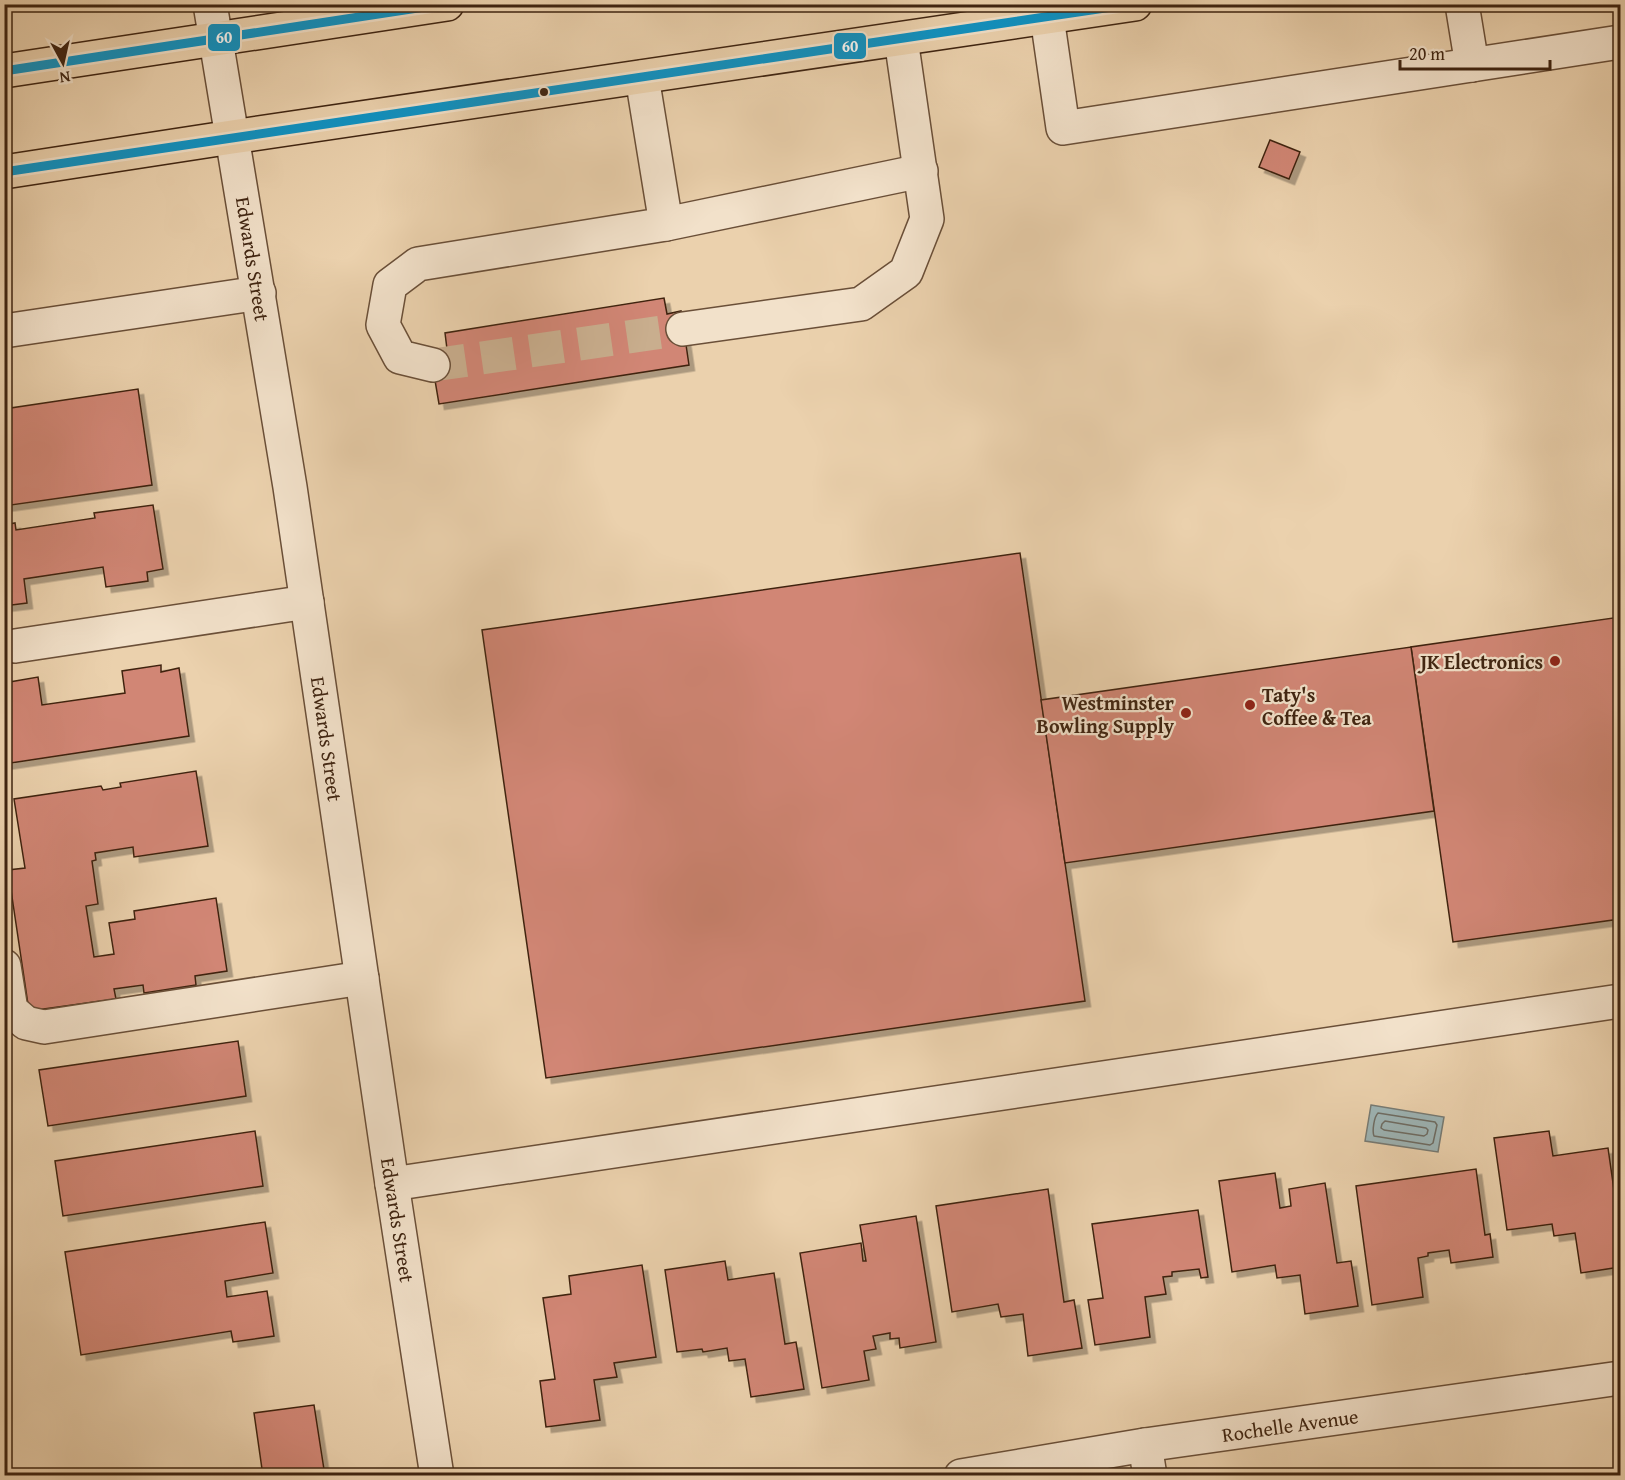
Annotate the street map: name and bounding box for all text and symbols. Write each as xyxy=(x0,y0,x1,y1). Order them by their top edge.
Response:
line badge: 60 xyxy=(207,23,241,52)
text: 60 xyxy=(216,25,232,49)
line badge: 60 xyxy=(833,32,867,60)
north arrow xyxy=(33,33,93,93)
scale bar xyxy=(1400,33,1550,71)
text: 60 xyxy=(842,34,858,58)
text: 20 m xyxy=(1409,40,1445,67)
text: N xyxy=(58,65,72,91)
unlabelled marker xyxy=(538,86,550,98)
street label: Edwards Street xyxy=(229,195,277,323)
place label: JK Electronics xyxy=(1417,647,1543,676)
marker: JK Electronics xyxy=(1548,654,1562,668)
street label: Edwards Street xyxy=(304,675,350,803)
place label: Taty's Coffee & Tea xyxy=(1262,680,1372,732)
place label: Westminster Bowling Supply xyxy=(1037,688,1175,740)
marker: Taty's Coffee & Tea xyxy=(1243,698,1257,712)
marker: Westminster Bowling Supply xyxy=(1179,706,1193,720)
street label: Edwards Street xyxy=(374,1156,422,1284)
street label: Rochelle Avenue xyxy=(1220,1401,1360,1449)

